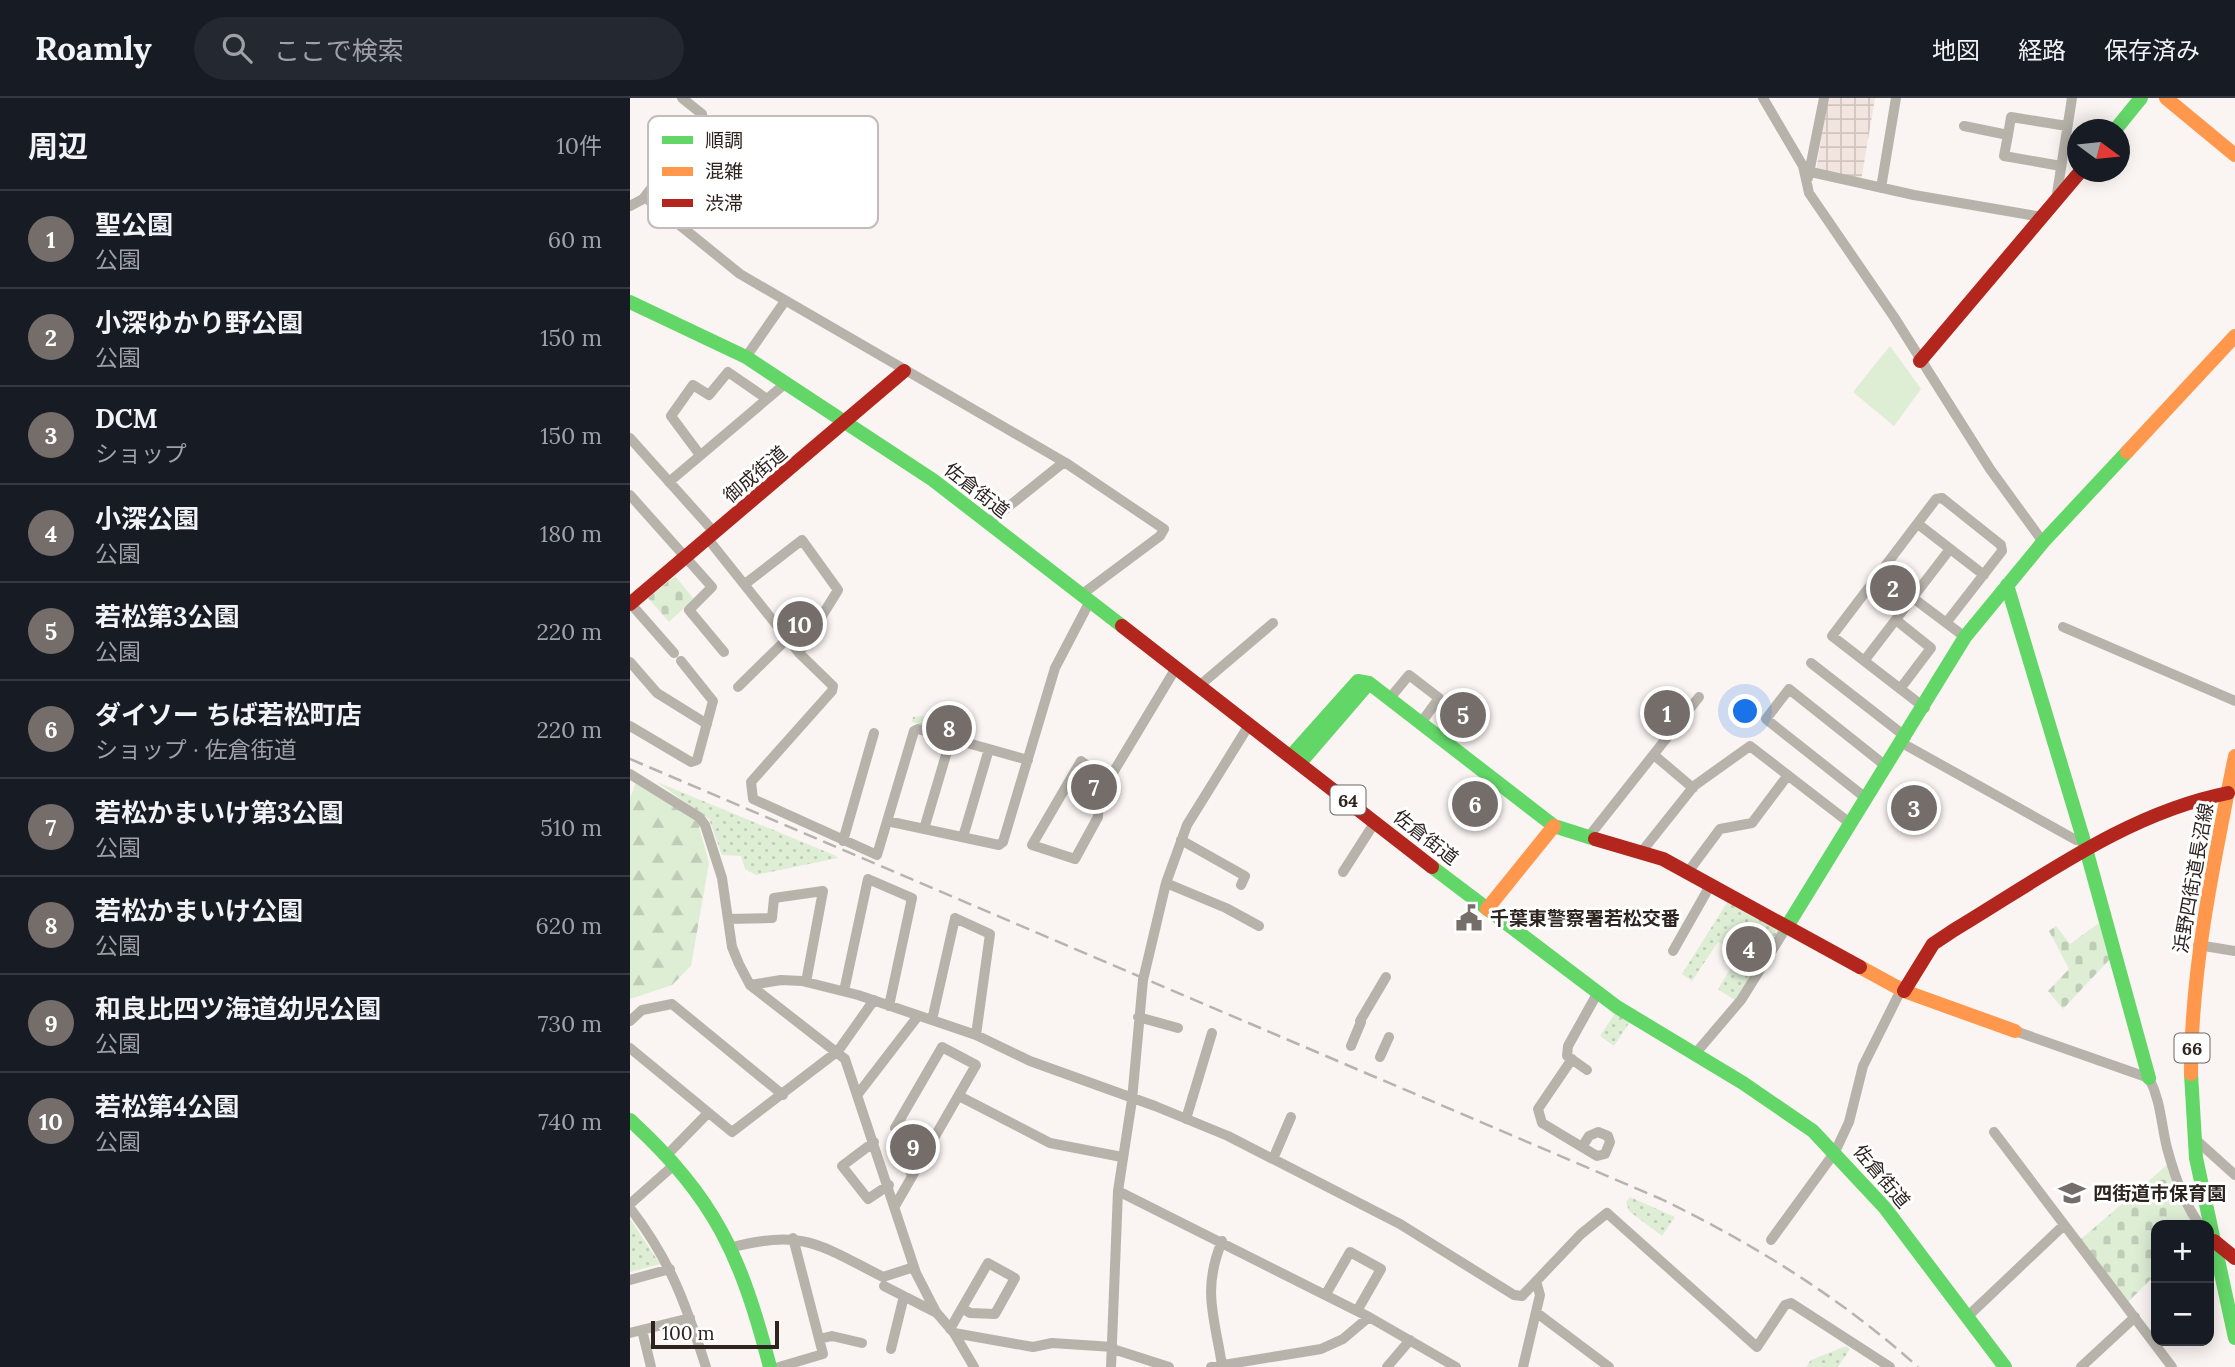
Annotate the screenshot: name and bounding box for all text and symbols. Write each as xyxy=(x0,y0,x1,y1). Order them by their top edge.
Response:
search box xyxy=(194,17,684,80)
text: Roamly xyxy=(35,27,152,69)
icon: search xyxy=(218,29,256,67)
text: ここで検索 xyxy=(274,34,404,67)
text: 地図 xyxy=(1932,35,1980,66)
text: 経路 xyxy=(2018,35,2066,66)
text: 保存済み xyxy=(2104,35,2200,66)
legend xyxy=(648,116,878,228)
north arrow xyxy=(2067,119,2130,182)
text: 周辺 xyxy=(28,127,88,165)
text: 順調 xyxy=(705,128,743,152)
text: 10件 xyxy=(556,131,602,160)
text: 混雑 xyxy=(705,159,743,183)
text: 渋滞 xyxy=(705,191,743,215)
text: 聖公園 xyxy=(95,208,173,241)
text: 1 xyxy=(46,225,56,254)
text: 60 m xyxy=(548,225,602,254)
text: 公園 xyxy=(95,245,141,274)
text: 小深ゆかり野公園 xyxy=(95,306,303,339)
text: 2 xyxy=(45,323,57,352)
text: 150 m xyxy=(540,323,602,352)
text: 公園 xyxy=(95,343,141,372)
text: DCM xyxy=(95,402,158,435)
text: 3 xyxy=(45,421,57,450)
text: 150 m xyxy=(540,421,602,450)
text: ショップ xyxy=(95,439,187,468)
street label: 御成街道 xyxy=(718,440,792,508)
street label: 佐倉街道 xyxy=(940,457,1014,523)
text: 小深公園 xyxy=(95,502,199,535)
text: 4 xyxy=(45,519,57,548)
text: 180 m xyxy=(540,519,602,548)
text: 公園 xyxy=(95,539,141,568)
pin: 2 xyxy=(1870,562,1916,614)
pin: 10 xyxy=(777,598,823,650)
text: 若松第3公園 xyxy=(95,600,240,633)
text: 5 xyxy=(45,617,57,646)
text: 220 m xyxy=(536,617,602,646)
text: 公園 xyxy=(95,637,141,666)
pin: 1 xyxy=(1644,687,1690,739)
pin: 5 xyxy=(1440,689,1486,741)
your location xyxy=(1728,694,1762,728)
text: ダイソー ちば若松町店 xyxy=(95,698,362,731)
pin: 8 xyxy=(926,702,972,754)
text: 6 xyxy=(44,715,58,744)
text: 220 m xyxy=(536,715,602,744)
text: ショップ · 佐倉街道 xyxy=(95,735,297,764)
pin: 7 xyxy=(1071,761,1117,813)
pin: 6 xyxy=(1452,778,1498,830)
pin: 3 xyxy=(1891,782,1937,834)
road number: 64 xyxy=(1330,786,1366,814)
text: 若松かまいけ第3公園 xyxy=(95,796,344,829)
street label: 浜野四街道長沼線 xyxy=(2168,801,2218,955)
street label: 佐倉街道 xyxy=(1389,804,1463,870)
text: 7 xyxy=(46,813,56,842)
text: 510 m xyxy=(540,813,602,842)
text: 公園 xyxy=(95,833,141,862)
text: 若松かまいけ公園 xyxy=(95,894,303,927)
public building icon: 千葉東警察署若松交番 xyxy=(1454,903,1484,933)
place label: 千葉東警察署若松交番 xyxy=(1490,906,1680,930)
text: 8 xyxy=(44,911,58,940)
text: 620 m xyxy=(535,911,602,940)
pin: 4 xyxy=(1726,923,1772,975)
text: 公園 xyxy=(95,931,141,960)
text: 和良比四ツ海道幼児公園 xyxy=(95,992,381,1025)
text: 9 xyxy=(44,1009,58,1038)
text: 730 m xyxy=(538,1009,602,1038)
text: 公園 xyxy=(95,1029,141,1058)
road number: 66 xyxy=(2174,1034,2210,1063)
text: 若松第4公園 xyxy=(95,1090,239,1123)
text: 10 xyxy=(39,1107,63,1136)
text: 740 m xyxy=(538,1107,602,1136)
pin: 9 xyxy=(890,1121,936,1173)
text: 公園 xyxy=(95,1127,141,1156)
street label: 佐倉街道 xyxy=(1848,1139,1916,1213)
school or university icon: 四街道市保育園 xyxy=(2057,1178,2087,1208)
place label: 四街道市保育園 xyxy=(2093,1181,2226,1205)
map controls xyxy=(2151,1220,2214,1346)
button: + xyxy=(2151,1220,2214,1283)
button: − xyxy=(2151,1283,2214,1346)
scale bar xyxy=(651,1318,779,1350)
text: 100 m xyxy=(662,1321,715,1345)

